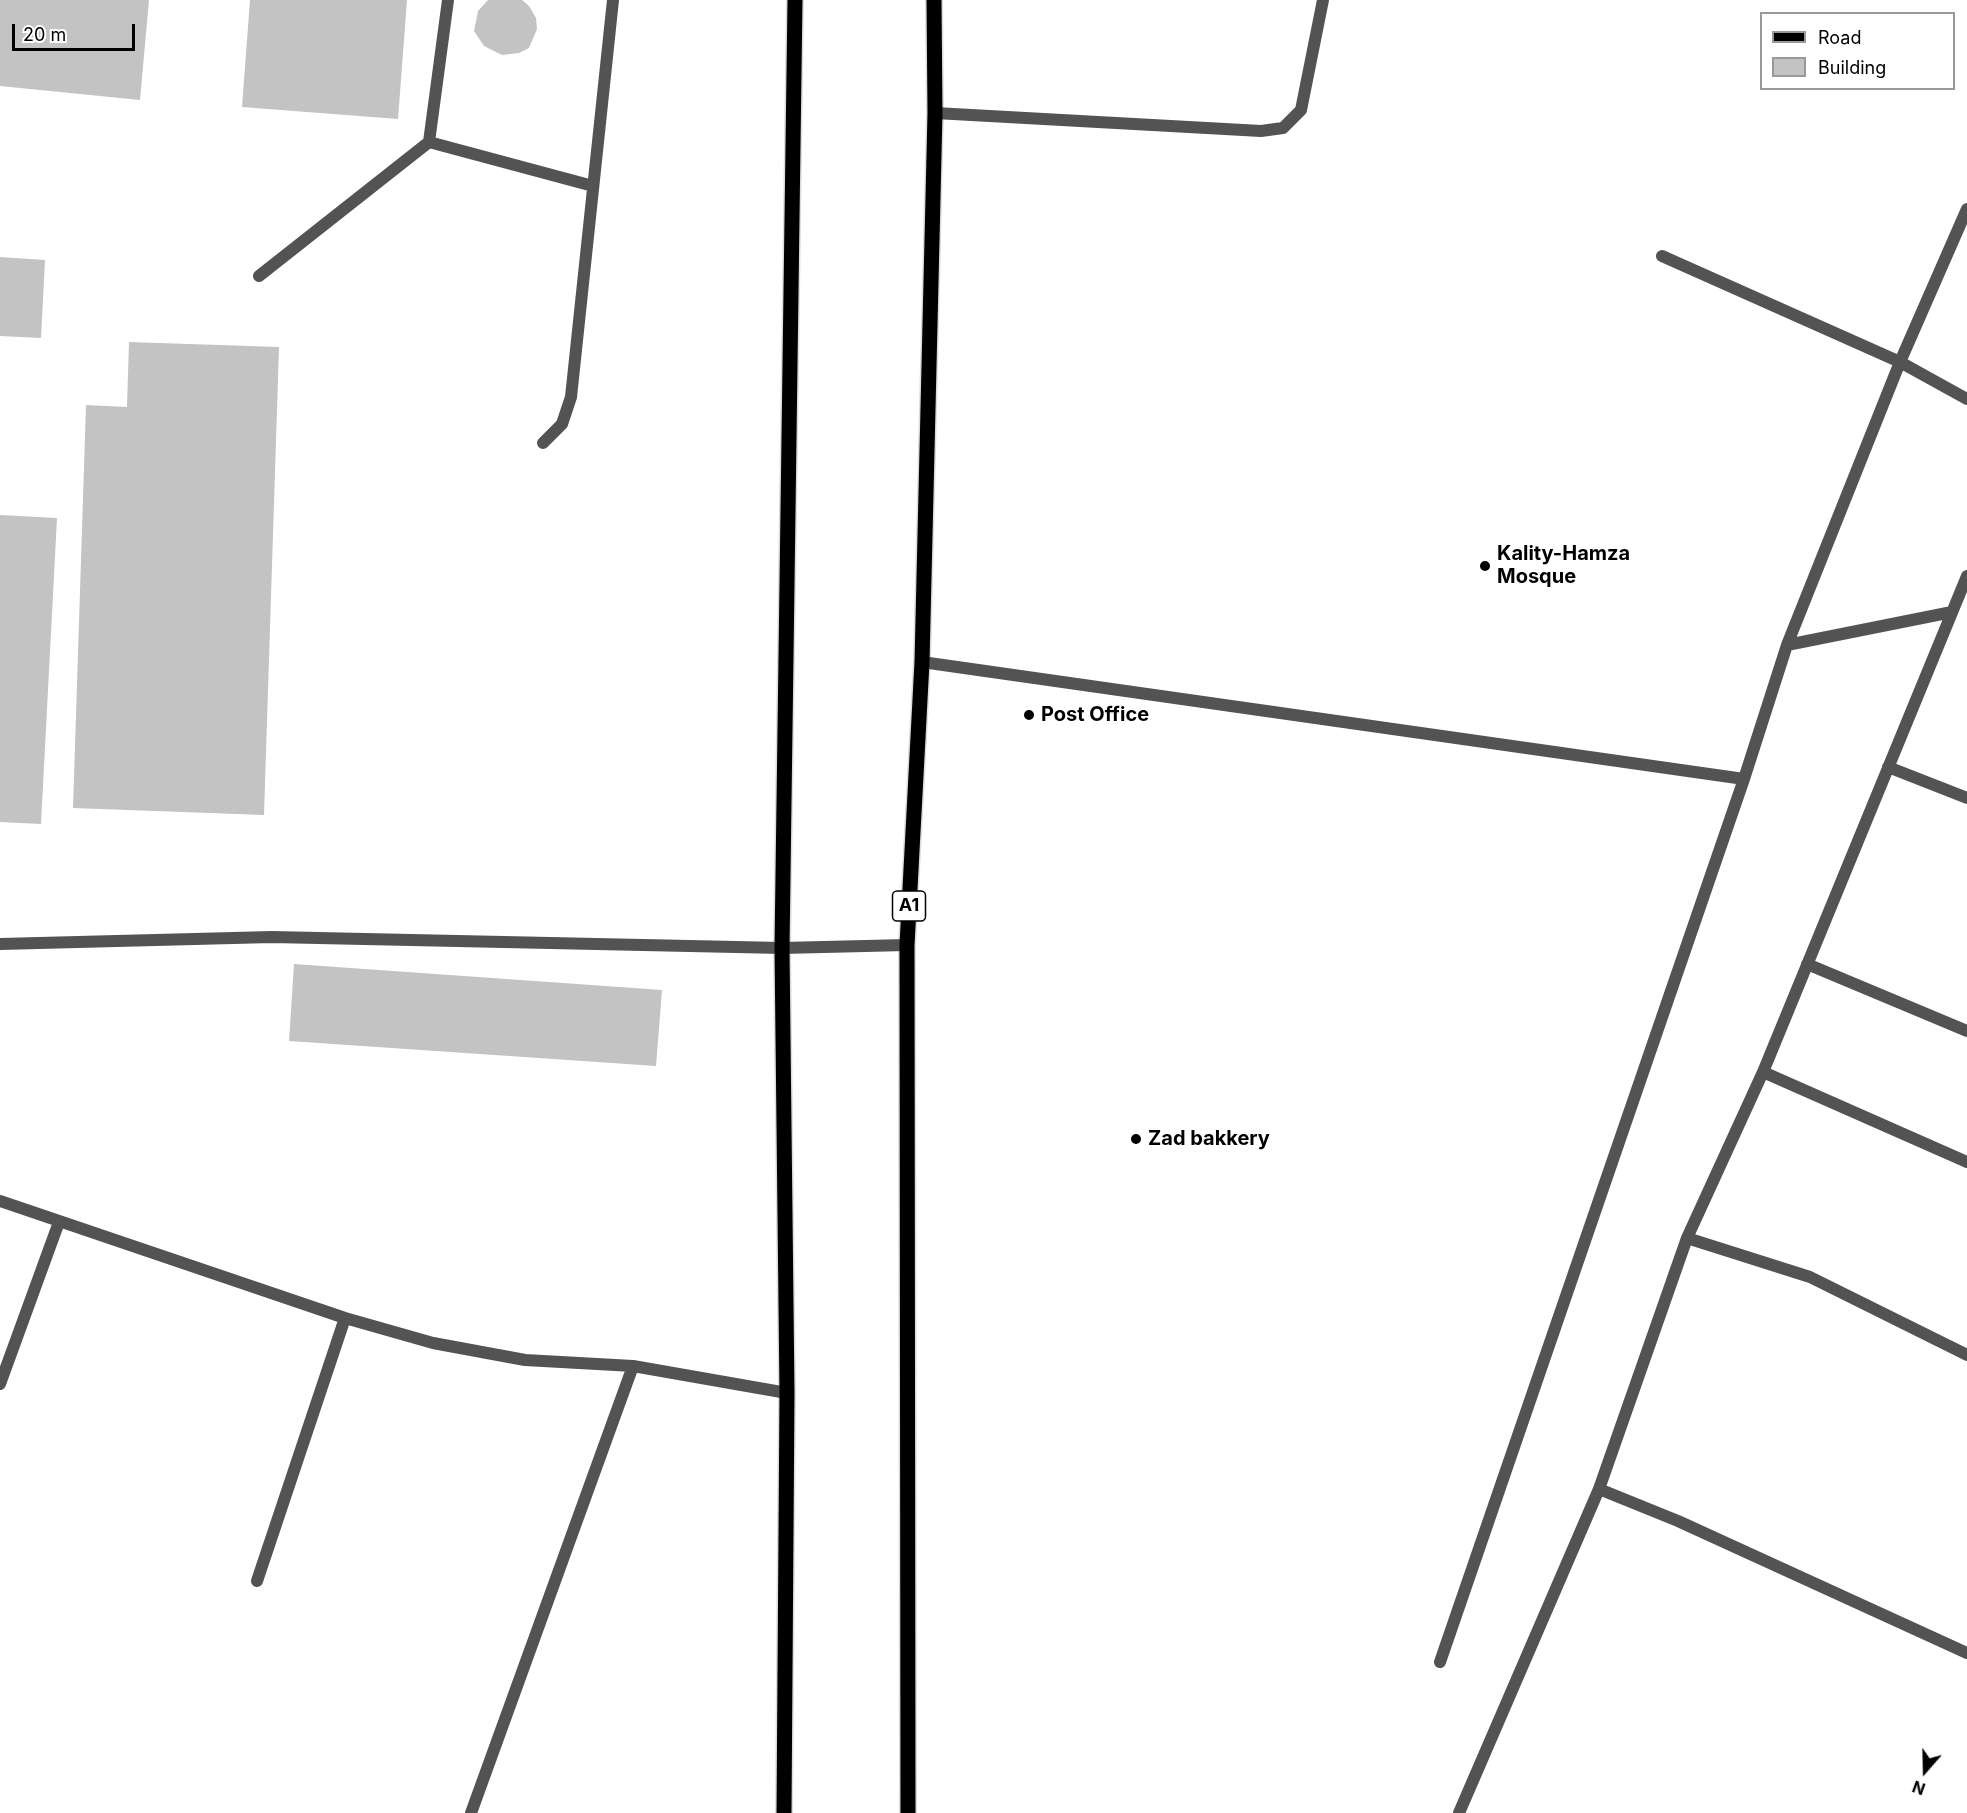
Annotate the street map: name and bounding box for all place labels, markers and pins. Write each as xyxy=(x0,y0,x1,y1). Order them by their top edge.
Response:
place label: Kality-Hamza Mosque xyxy=(1497,542,1630,589)
marker: Kality-Hamza Mosque xyxy=(1478,559,1492,573)
place label: Post Office xyxy=(1041,703,1149,727)
marker: Post Office xyxy=(1022,708,1036,722)
place label: Zad bakkery xyxy=(1148,1127,1270,1151)
marker: Zad bakkery xyxy=(1129,1132,1143,1146)

